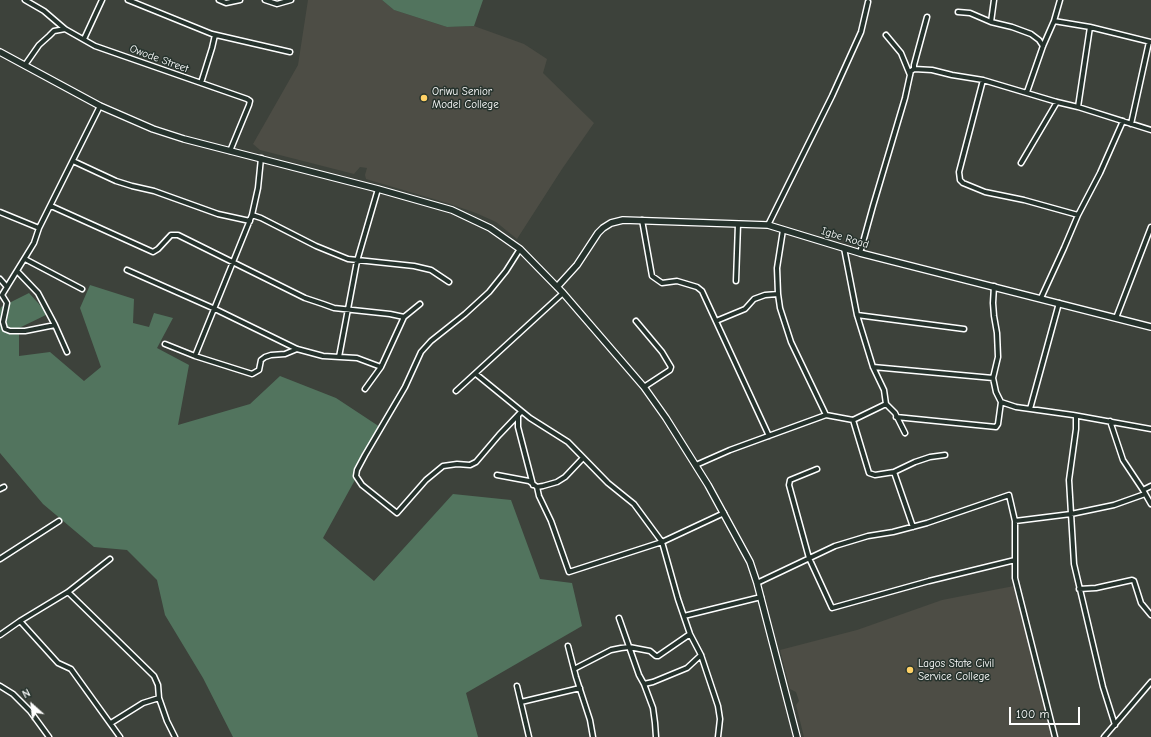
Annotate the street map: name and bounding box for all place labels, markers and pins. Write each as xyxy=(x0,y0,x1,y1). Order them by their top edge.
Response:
place label: Oriwu Senior Model College xyxy=(432,85,499,111)
marker: Oriwu Senior Model College xyxy=(419,93,429,103)
place label: Lagos State Civil Service College xyxy=(918,657,994,683)
marker: Lagos State Civil Service College xyxy=(905,665,915,675)

